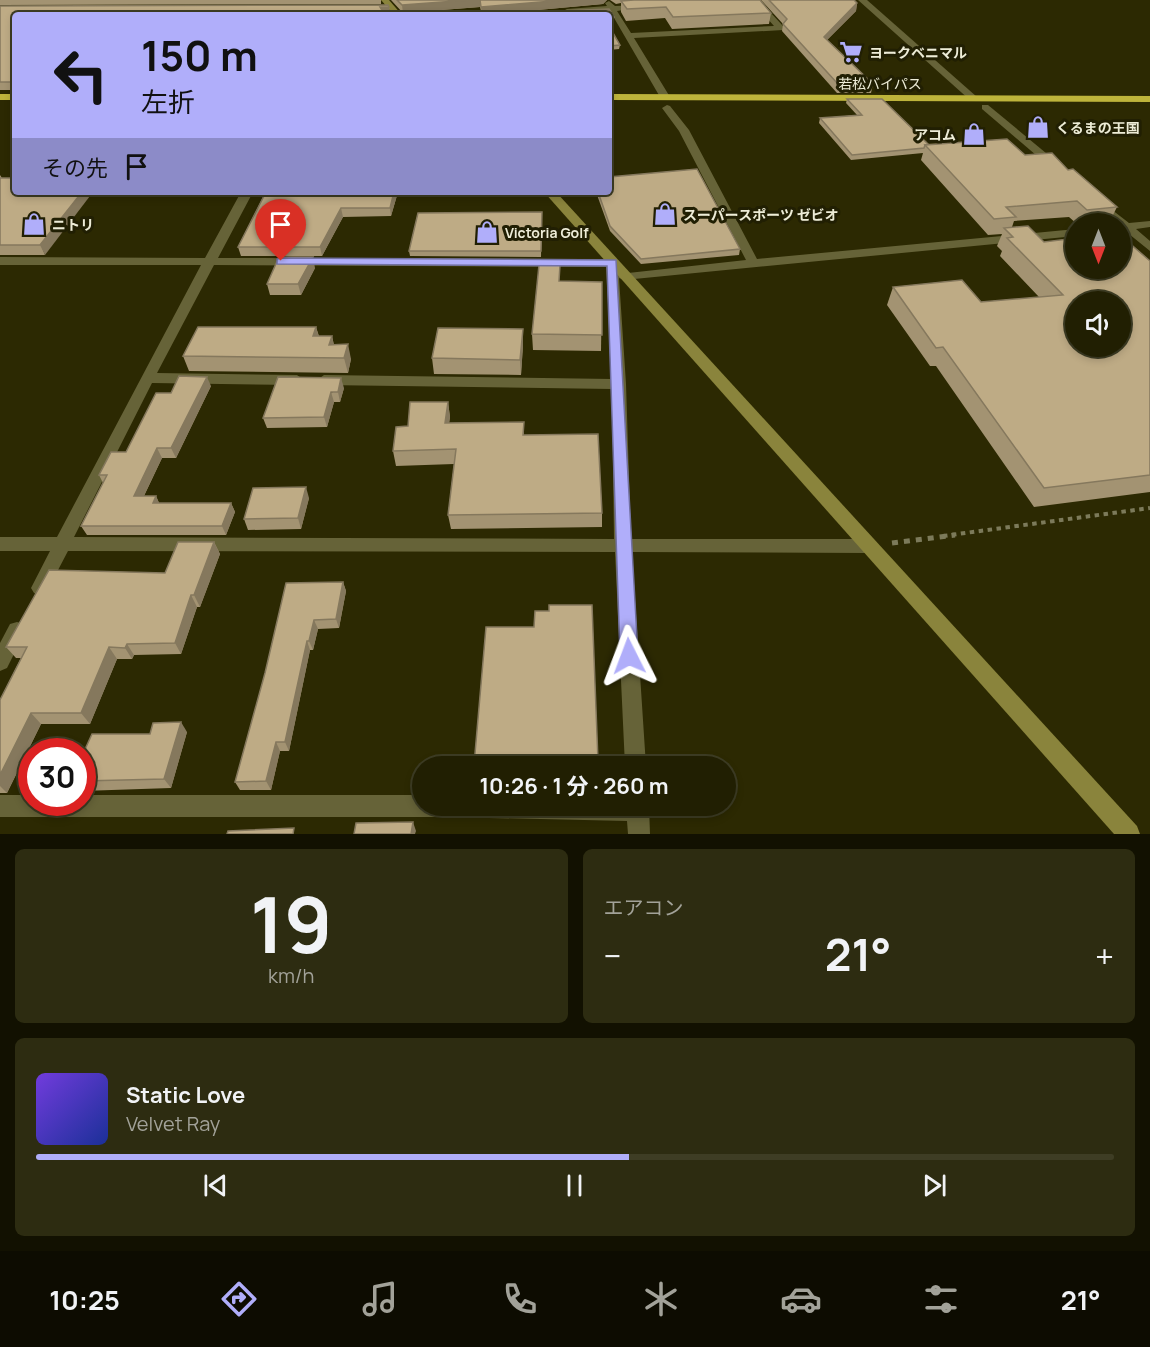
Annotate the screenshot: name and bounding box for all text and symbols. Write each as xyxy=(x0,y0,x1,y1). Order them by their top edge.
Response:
text: 150 m xyxy=(141,26,258,84)
icon: left xyxy=(42,36,120,114)
supermarket icon: ヨークベニマル xyxy=(838,39,864,65)
place label: ヨークベニマル xyxy=(869,43,967,62)
street label: 若松バイパス xyxy=(838,74,922,93)
text: 左折 xyxy=(141,83,195,120)
shop icon: くるまの王国 xyxy=(1025,114,1051,140)
place label: くるまの王国 xyxy=(1056,118,1140,137)
shop icon: アコム xyxy=(961,121,987,147)
place label: アコム xyxy=(914,125,956,144)
icon: arrive xyxy=(120,150,153,183)
text: その先 xyxy=(42,153,108,183)
pin xyxy=(255,199,306,261)
shop icon: スーパースポーツ ゼビオ xyxy=(652,201,678,227)
place label: スーパースポーツ ゼビオ xyxy=(683,205,839,224)
icon: arrive xyxy=(264,208,297,241)
shop icon: ニトリ xyxy=(21,211,47,237)
north arrow xyxy=(1065,213,1131,279)
map controls xyxy=(1065,213,1131,357)
place label: ニトリ xyxy=(52,215,94,234)
shop icon: Victoria Golf xyxy=(474,219,500,245)
place label: Victoria Golf xyxy=(505,223,589,242)
button: sound xyxy=(1065,291,1131,357)
position arrow xyxy=(597,624,661,688)
speed limit sign: 30 xyxy=(18,738,96,816)
text: 10:26 · 1 分 · 260 m xyxy=(479,771,669,801)
text: 19 xyxy=(250,870,333,976)
text: エアコン xyxy=(604,894,684,921)
text: 21° xyxy=(825,923,892,985)
text: − xyxy=(604,933,621,978)
text: + xyxy=(1095,933,1114,978)
text: km/h xyxy=(268,962,315,989)
text: Static Love xyxy=(126,1080,245,1110)
text: Velvet Ray xyxy=(126,1110,220,1137)
icon: previous xyxy=(199,1169,232,1202)
icon: pause xyxy=(558,1169,591,1202)
icon: next xyxy=(918,1169,951,1202)
icon: directions xyxy=(218,1278,260,1320)
icon: music xyxy=(359,1278,401,1320)
icon: phone xyxy=(499,1278,541,1320)
icon: climate xyxy=(640,1278,682,1320)
icon: car xyxy=(780,1278,822,1320)
icon: filters xyxy=(920,1278,962,1320)
text: 10:25 xyxy=(49,1281,120,1318)
text: 21° xyxy=(1061,1281,1101,1318)

